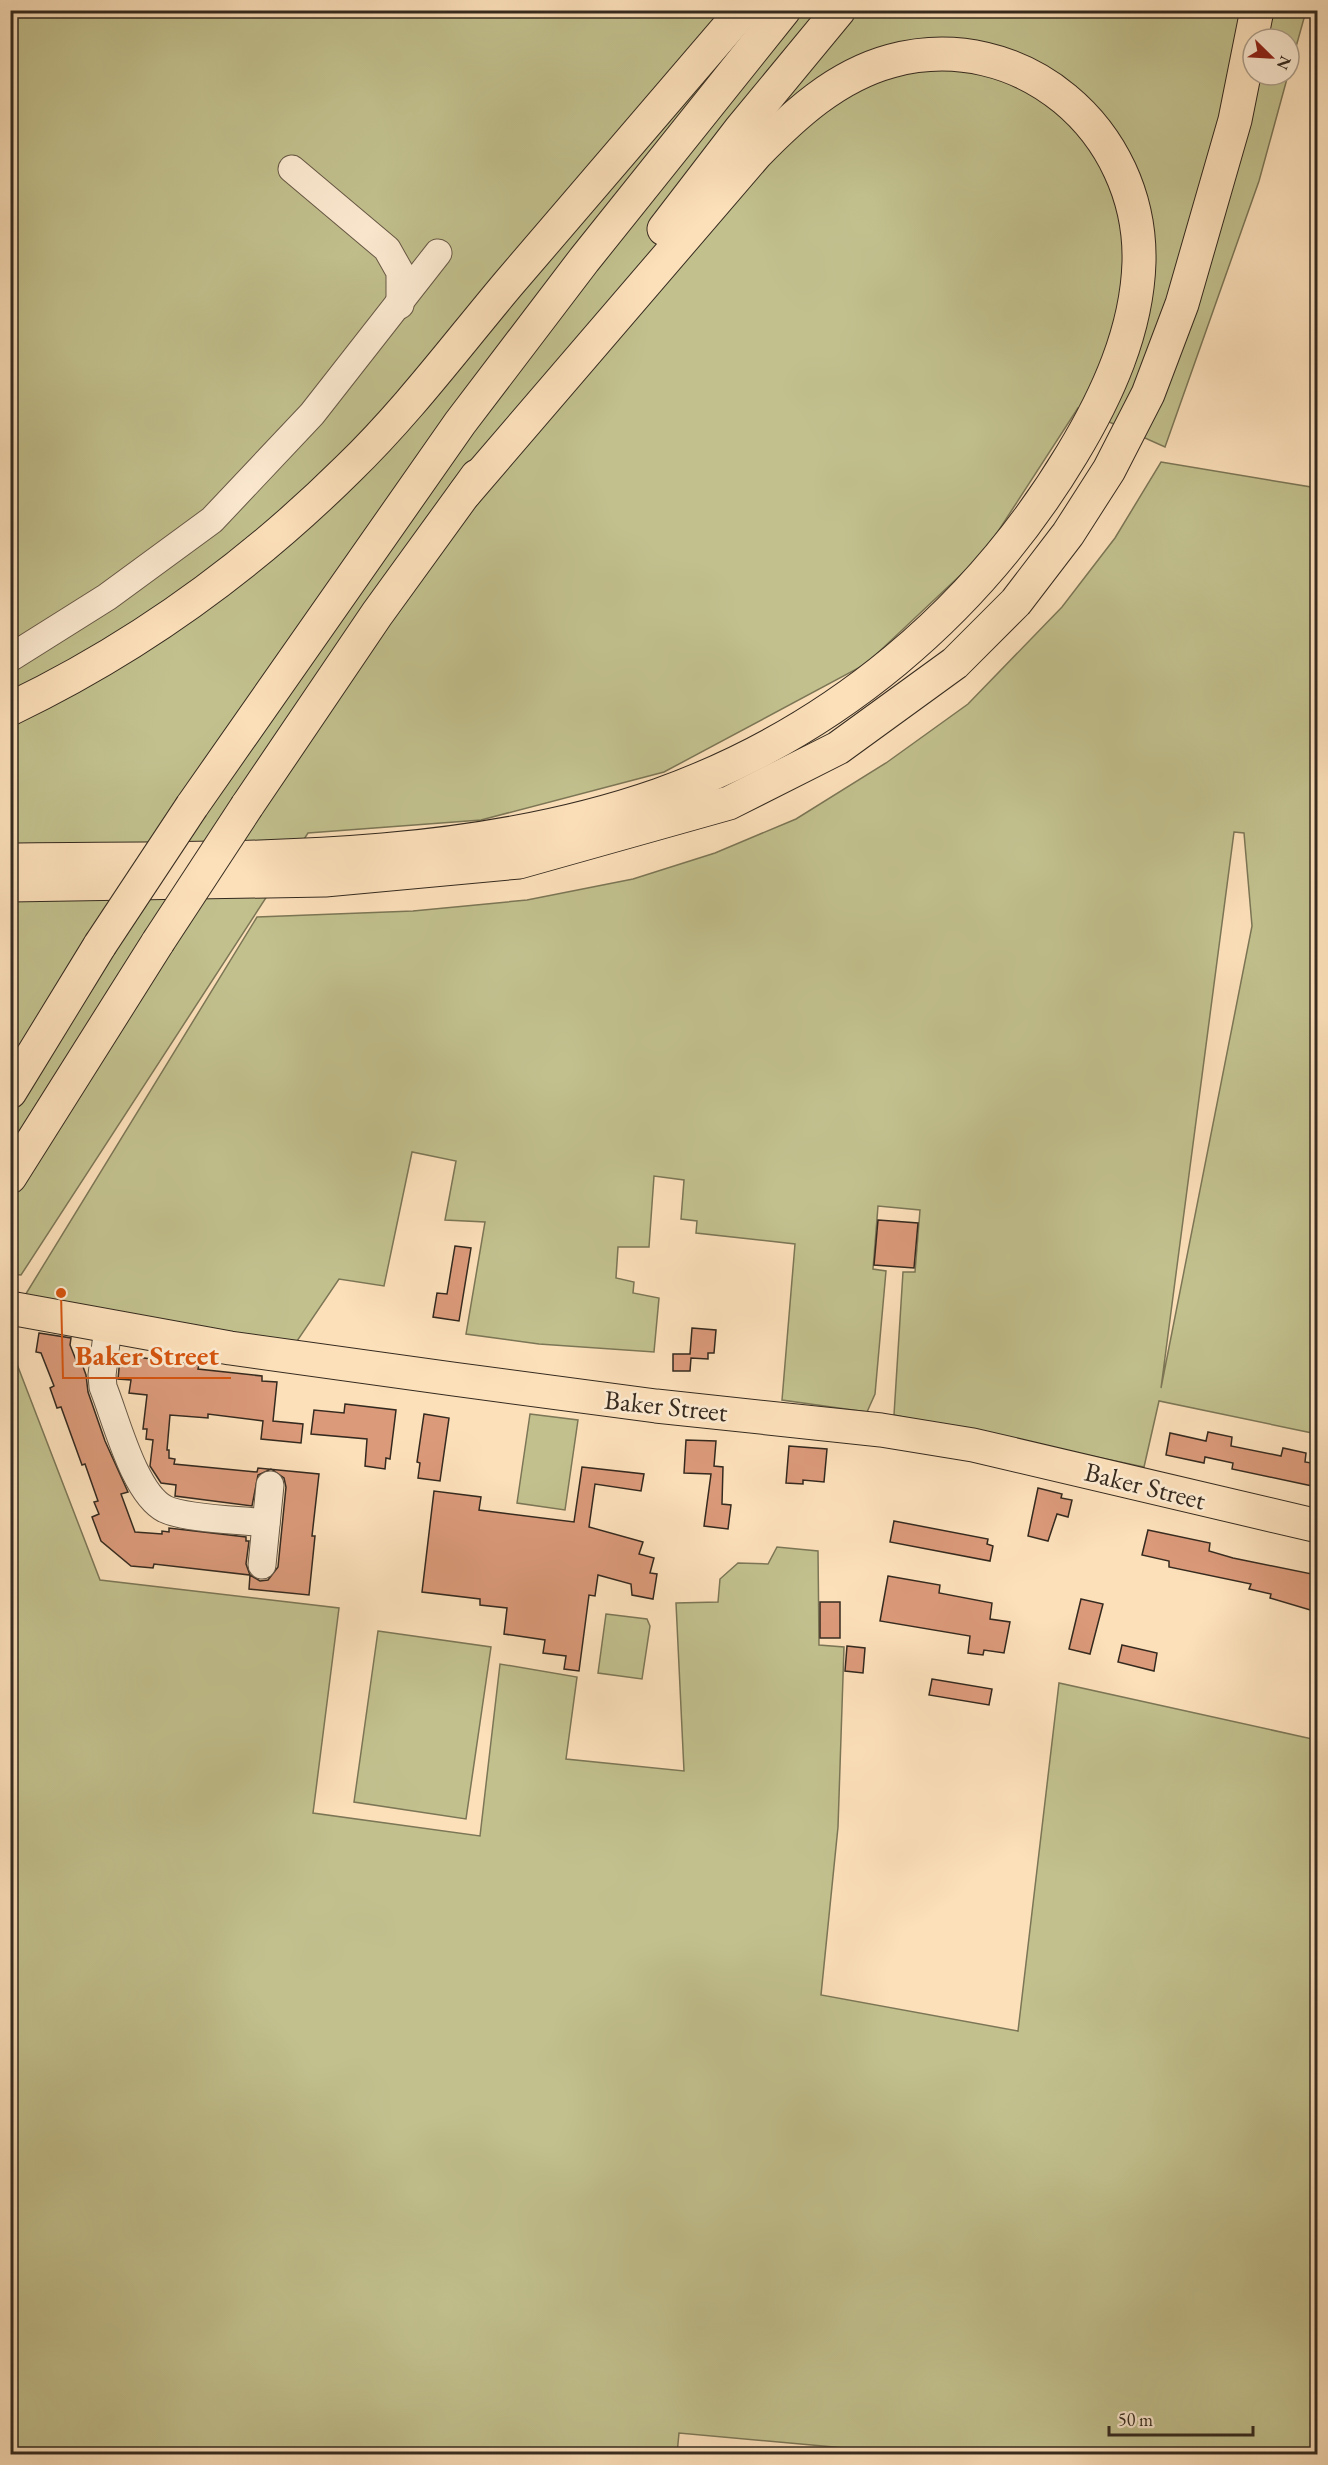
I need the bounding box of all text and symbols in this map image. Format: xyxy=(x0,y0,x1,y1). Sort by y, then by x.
north arrow xyxy=(1241,27,1301,87)
text: N xyxy=(1272,53,1296,73)
callout: Baker Street xyxy=(63,1332,231,1378)
text: Baker Street xyxy=(75,1337,219,1373)
street label: Baker Street xyxy=(603,1382,730,1429)
street label: Baker Street xyxy=(1081,1454,1210,1518)
scale bar xyxy=(1109,2399,1253,2437)
text: 50 m xyxy=(1118,2408,1153,2431)

